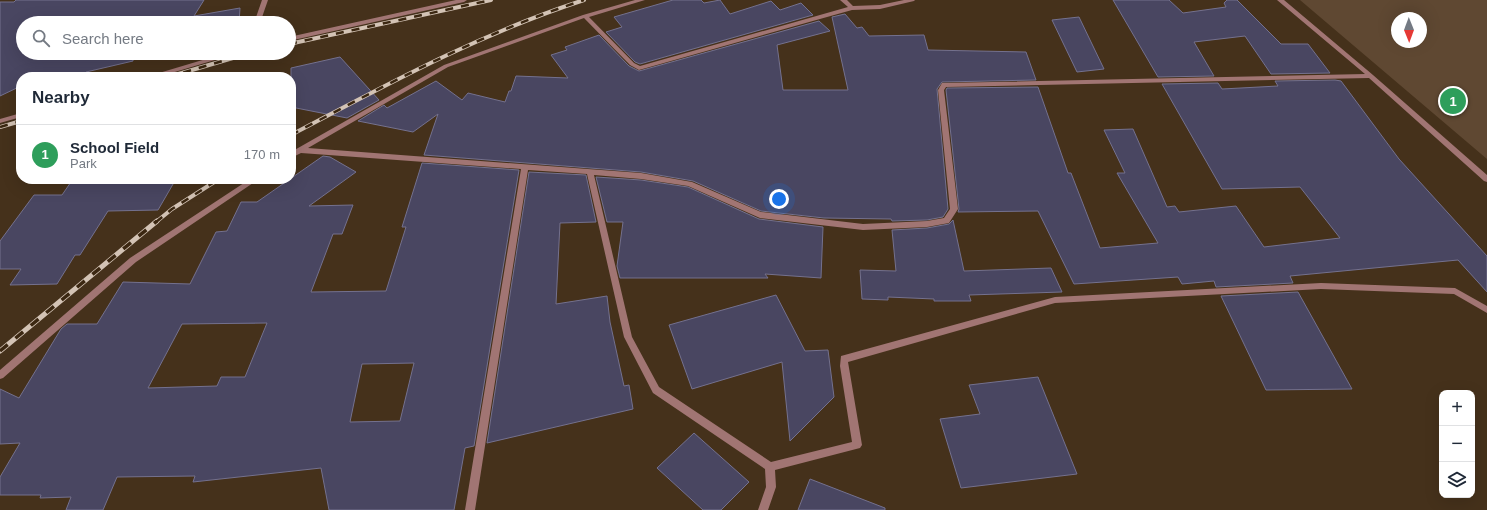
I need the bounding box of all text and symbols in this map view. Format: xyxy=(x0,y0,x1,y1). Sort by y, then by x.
north arrow xyxy=(1391,12,1427,48)
search box xyxy=(16,16,296,60)
icon: search xyxy=(30,27,52,49)
text: Search here xyxy=(62,30,144,47)
pin: 1 xyxy=(1440,86,1466,116)
text: Nearby xyxy=(32,88,90,107)
text: School Field xyxy=(70,139,159,156)
text: 1 xyxy=(41,147,49,162)
text: 170 m xyxy=(244,147,280,162)
text: Park xyxy=(70,156,97,171)
your location xyxy=(769,189,789,209)
map controls xyxy=(1439,390,1475,498)
button: + xyxy=(1439,390,1475,426)
button: − xyxy=(1439,426,1475,462)
button: layers xyxy=(1439,462,1475,498)

